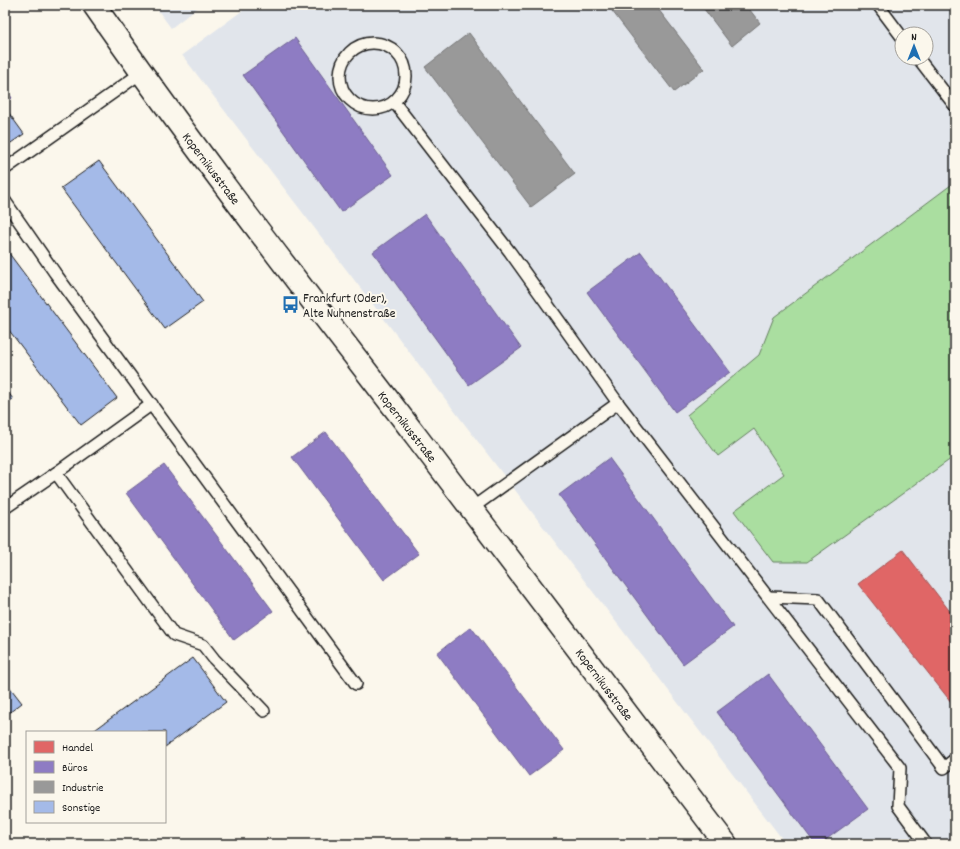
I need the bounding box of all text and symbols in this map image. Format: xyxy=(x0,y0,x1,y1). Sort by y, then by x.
north arrow xyxy=(894,26,934,66)
text: N xyxy=(911,30,917,46)
street label: Kopernikusstraße xyxy=(176,129,244,210)
place label: Frankfurt (Oder), Alte Nuhnenstraße xyxy=(303,290,396,324)
bus stop icon: Frankfurt (Oder), Alte Nuhnenstraße xyxy=(280,294,300,314)
street label: Kopernikusstraße xyxy=(372,388,440,468)
street label: Kopernikusstraße xyxy=(569,645,637,726)
legend xyxy=(26,731,166,823)
text: Handel xyxy=(62,740,93,757)
text: Büros xyxy=(62,760,88,777)
text: Industrie xyxy=(62,780,103,797)
text: Sonstige xyxy=(62,800,100,817)

